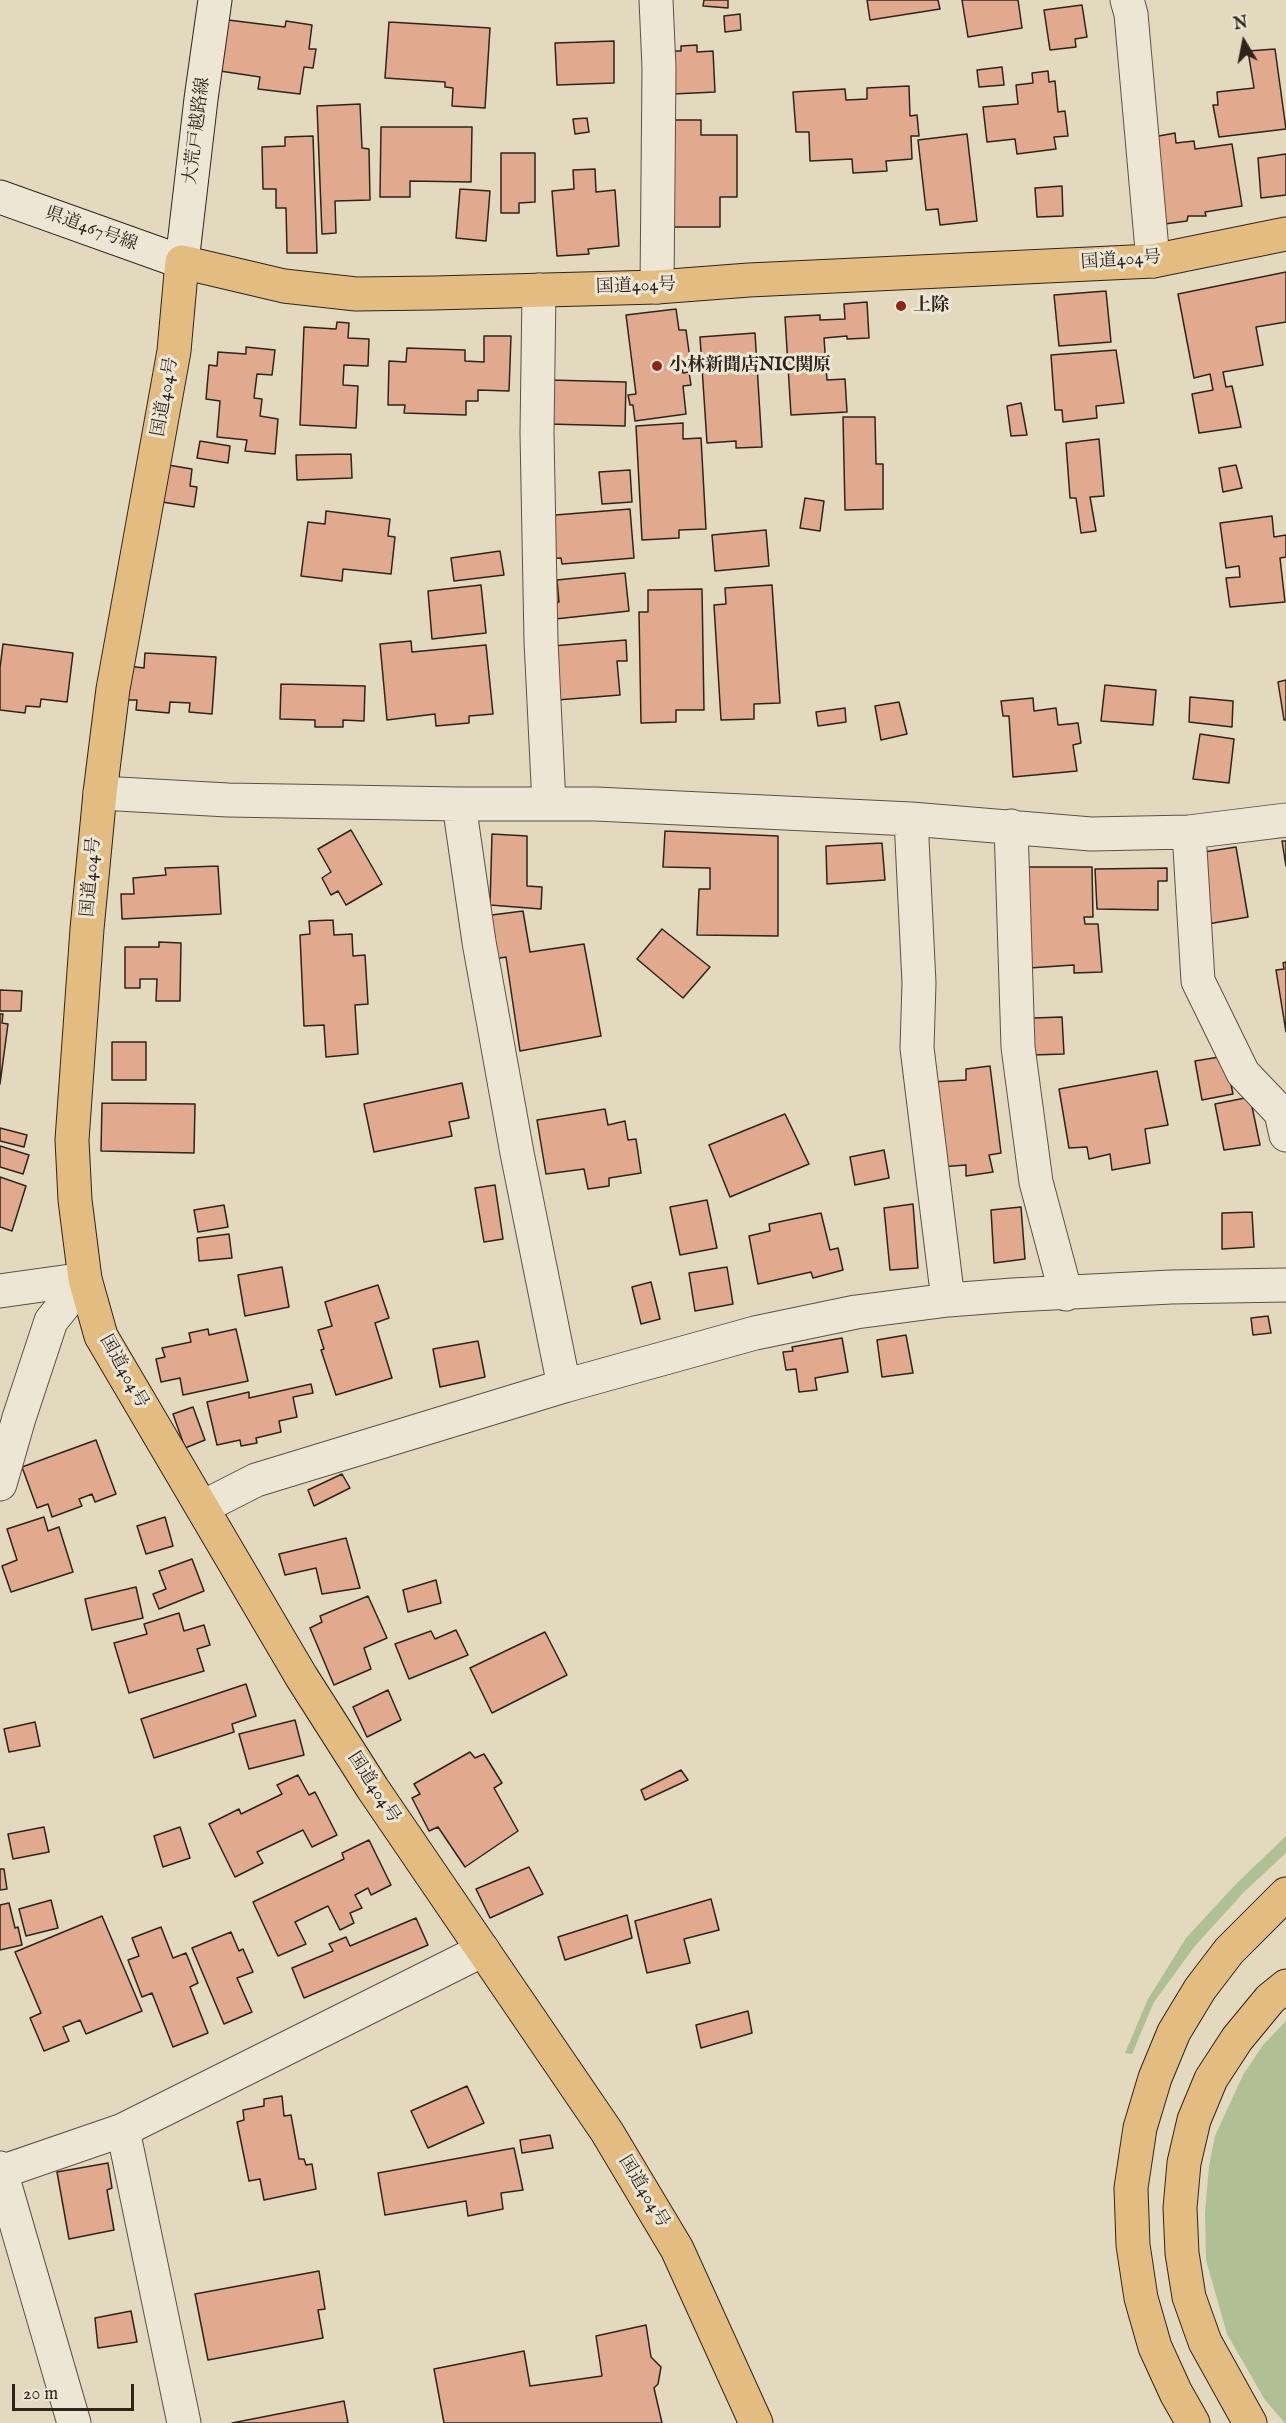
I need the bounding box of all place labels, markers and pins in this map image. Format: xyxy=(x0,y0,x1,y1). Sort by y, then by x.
place label: 上除 xyxy=(913,295,949,317)
marker: 上除 xyxy=(894,299,908,313)
place label: 小林新聞店NIC関原 xyxy=(669,355,831,377)
marker: 小林新聞店NIC関原 xyxy=(650,359,664,373)

